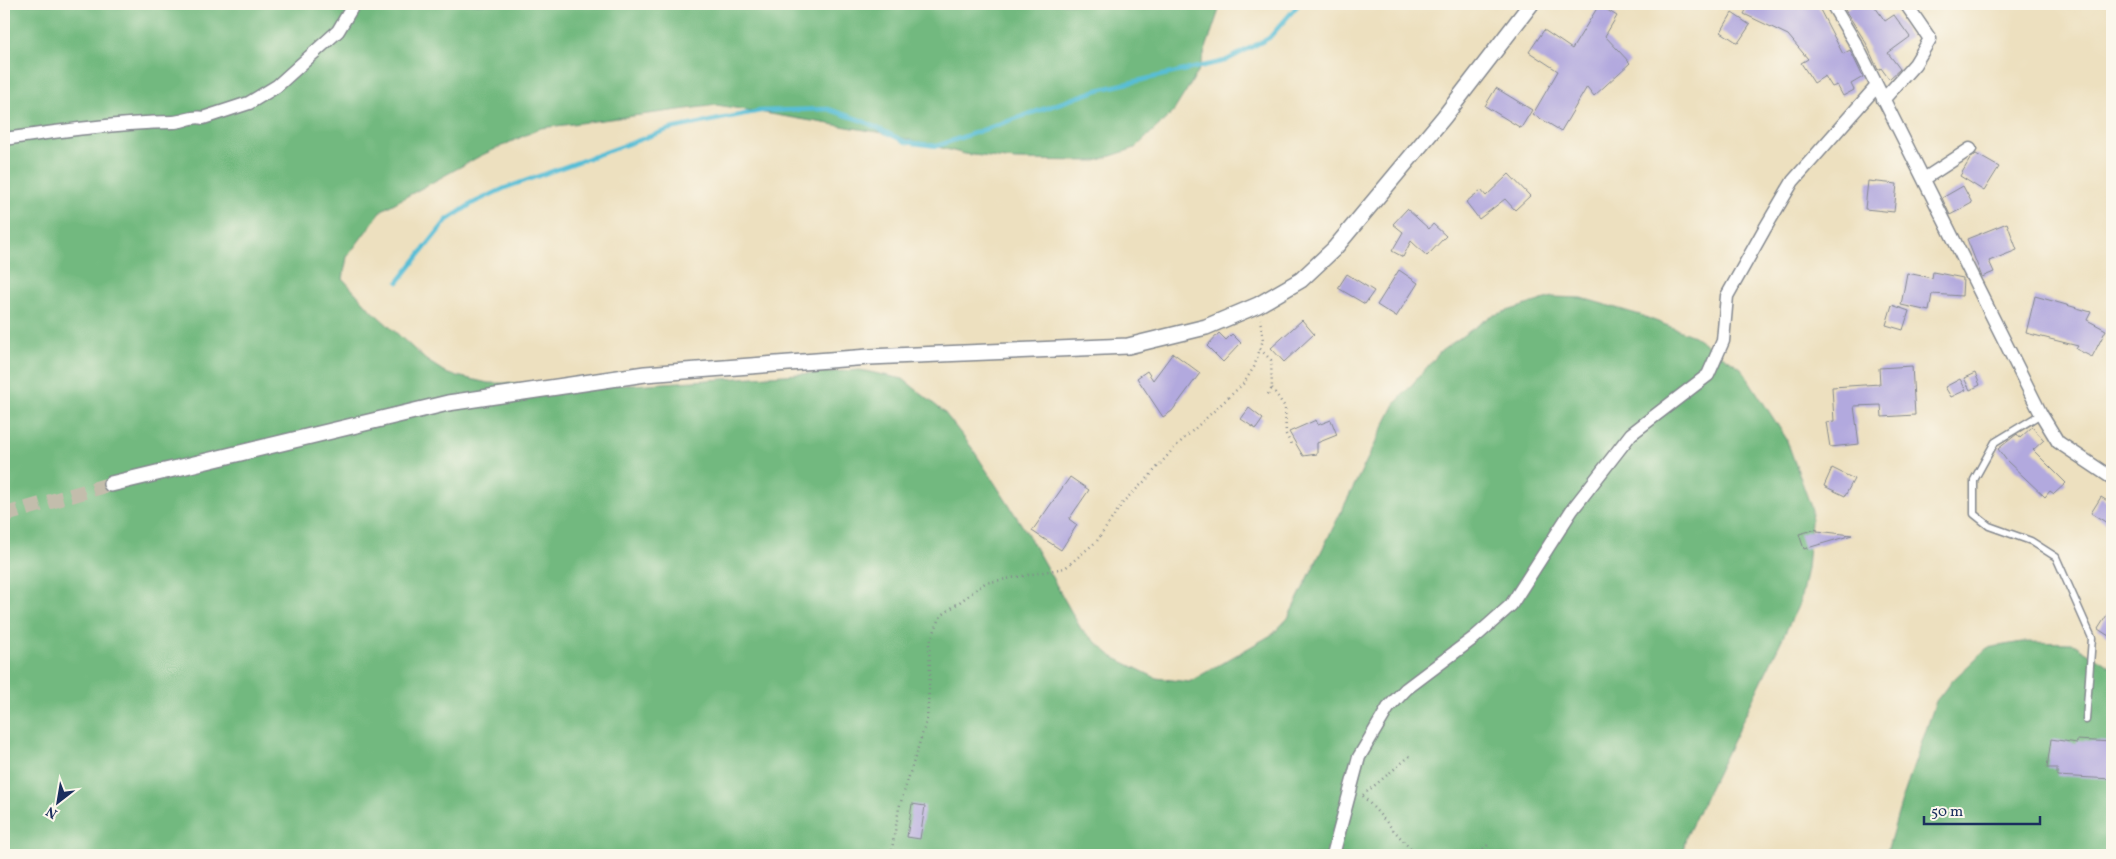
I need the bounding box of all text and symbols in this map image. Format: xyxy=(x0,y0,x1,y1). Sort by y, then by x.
north arrow xyxy=(32,776,82,826)
scale bar xyxy=(1924,794,2040,826)
text: N xyxy=(43,801,61,823)
text: 50 m xyxy=(1931,802,1963,823)

